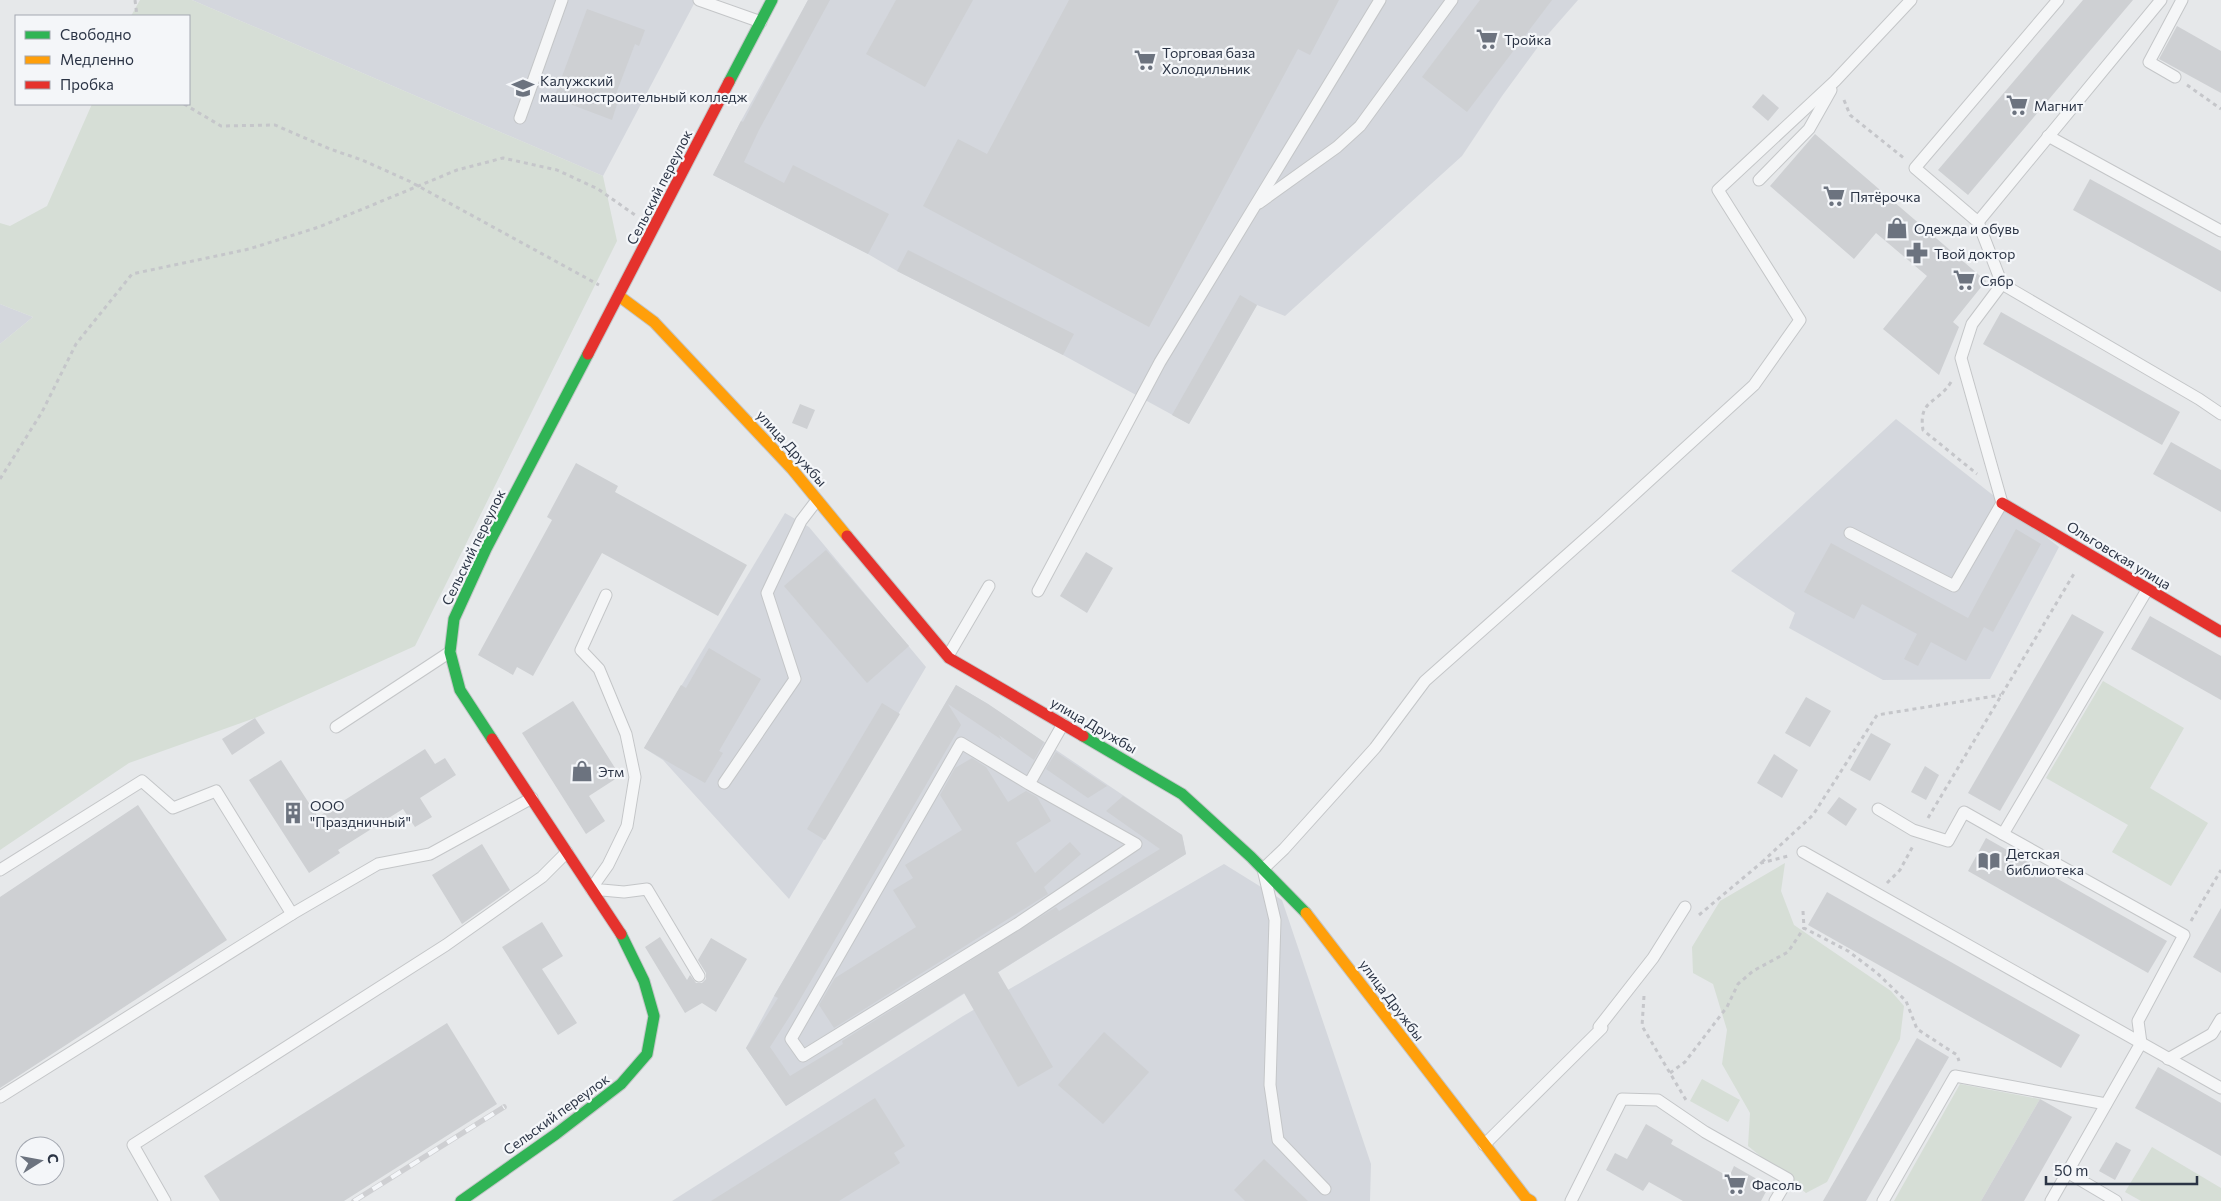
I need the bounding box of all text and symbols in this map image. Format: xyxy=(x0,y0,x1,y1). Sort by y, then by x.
legend xyxy=(15,15,190,105)
text: Свободно xyxy=(60,25,131,43)
supermarket icon: Тройка xyxy=(1474,26,1500,52)
place label: Тройка xyxy=(1504,31,1551,48)
place label: Торговая база Холодильник xyxy=(1162,44,1255,77)
supermarket icon: Торговая база Холодильник xyxy=(1132,47,1158,73)
text: Медленно xyxy=(60,50,134,68)
place label: Калужский машиностроительный колледж xyxy=(540,72,748,105)
text: Пробка xyxy=(60,75,114,93)
school or university icon: Калужский машиностроительный колледж xyxy=(510,75,536,101)
supermarket icon: Магнит xyxy=(2004,92,2030,118)
place label: Магнит xyxy=(2034,97,2084,114)
street label: Сельский переулок xyxy=(623,126,696,247)
supermarket icon: Пятёрочка xyxy=(1821,183,1847,209)
place label: Пятёрочка xyxy=(1850,188,1920,205)
shop icon: Одежда и обувь xyxy=(1884,215,1910,241)
place label: Одежда и обувь xyxy=(1914,220,2019,237)
pharmacy icon: Твой доктор xyxy=(1904,240,1930,266)
place label: Твой доктор xyxy=(1934,245,2015,262)
supermarket icon: Сябр xyxy=(1951,267,1977,293)
place label: Сябр xyxy=(1980,272,2014,289)
street label: улица Дружбы xyxy=(753,406,831,490)
street label: Сельский переулок xyxy=(438,486,509,608)
street label: Ольговская улица xyxy=(2064,517,2174,593)
street label: улица Дружбы xyxy=(1048,693,1140,757)
shop icon: Этм xyxy=(569,758,595,784)
place label: Этм xyxy=(598,763,624,780)
place label: ООО "Праздничный" xyxy=(310,797,411,830)
building icon: ООО "Праздничный" xyxy=(280,800,306,826)
place label: Детская библиотека xyxy=(2006,845,2084,878)
library icon: Детская библиотека xyxy=(1976,848,2002,874)
street label: улица Дружбы xyxy=(1356,956,1428,1044)
street label: Сельский переулок xyxy=(500,1070,613,1158)
north arrow xyxy=(15,1136,65,1186)
text: С xyxy=(44,1152,63,1165)
scale bar xyxy=(2046,1154,2197,1186)
text: 50 m xyxy=(2054,1161,2088,1179)
supermarket icon: Фасоль xyxy=(1722,1171,1748,1197)
place label: Фасоль xyxy=(1752,1176,1802,1193)

